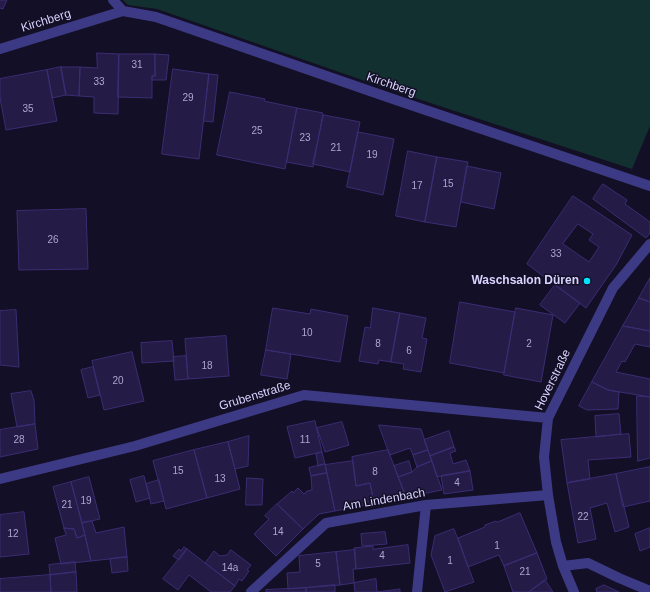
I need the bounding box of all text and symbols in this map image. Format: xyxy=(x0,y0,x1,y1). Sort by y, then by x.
street label: Kirchberg xyxy=(19,7,73,35)
house number: 31 xyxy=(131,59,143,71)
street label: Kirchberg xyxy=(364,70,418,100)
house number: 33 xyxy=(93,76,105,88)
house number: 29 xyxy=(182,92,194,104)
house number: 35 xyxy=(22,103,34,115)
house number: 25 xyxy=(251,125,263,137)
house number: 23 xyxy=(299,132,311,144)
house number: 21 xyxy=(330,142,342,154)
house number: 19 xyxy=(366,149,378,161)
house number: 15 xyxy=(442,178,454,190)
house number: 17 xyxy=(411,180,423,192)
house number: 26 xyxy=(47,234,59,246)
house number: 33 xyxy=(550,248,562,260)
place label: Waschsalon Düren xyxy=(471,274,579,288)
marker: Waschsalon Düren xyxy=(582,276,592,286)
house number: 10 xyxy=(301,327,313,339)
house number: 8 xyxy=(375,338,381,350)
house number: 2 xyxy=(526,338,532,350)
house number: 6 xyxy=(406,345,412,357)
street label: Hoverstraße xyxy=(532,347,574,413)
house number: 18 xyxy=(201,360,213,372)
house number: 20 xyxy=(112,375,124,387)
street label: Grubenstraße xyxy=(217,378,293,414)
house number: 28 xyxy=(13,434,25,446)
house number: 11 xyxy=(300,434,310,446)
house number: 15 xyxy=(172,465,184,477)
house number: 8 xyxy=(372,466,378,478)
house number: 13 xyxy=(214,473,226,485)
house number: 4 xyxy=(454,477,460,489)
street label: Am Lindenbach xyxy=(342,486,426,514)
house number: 19 xyxy=(80,495,92,507)
house number: 21 xyxy=(61,499,73,511)
house number: 22 xyxy=(577,511,589,523)
house number: 14 xyxy=(272,526,284,538)
house number: 12 xyxy=(7,528,19,540)
house number: 1 xyxy=(494,540,500,552)
house number: 4 xyxy=(379,550,385,562)
house number: 1 xyxy=(447,555,453,567)
house number: 5 xyxy=(315,558,321,570)
house number: 14a xyxy=(222,562,238,574)
house number: 21 xyxy=(519,566,531,578)

